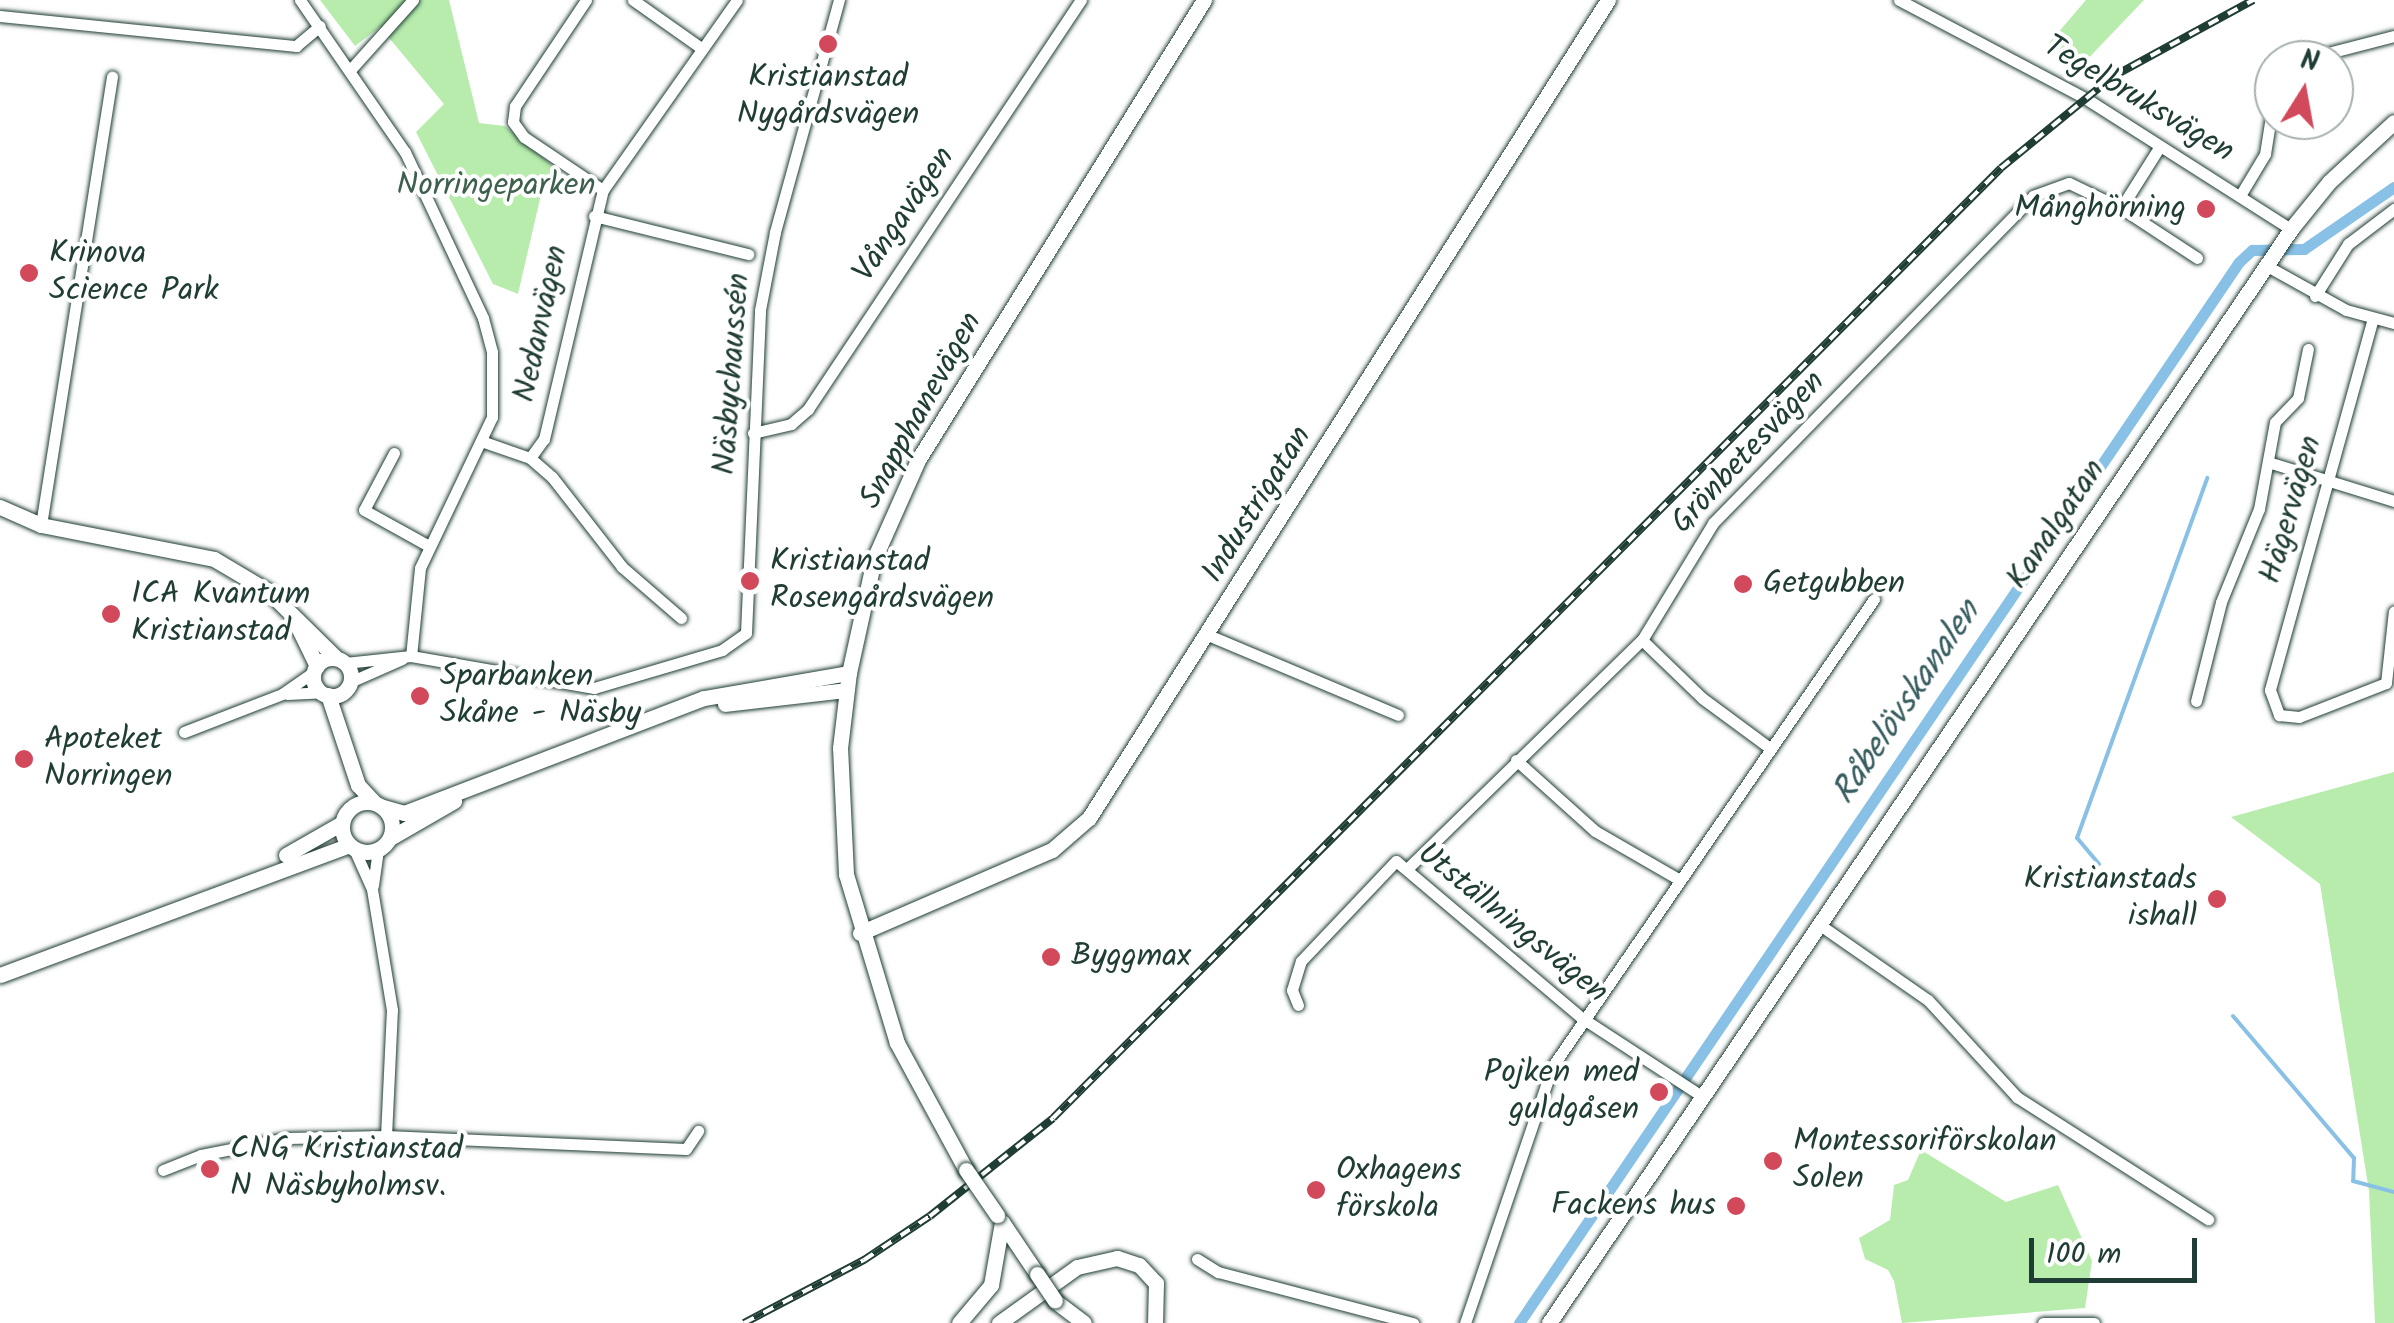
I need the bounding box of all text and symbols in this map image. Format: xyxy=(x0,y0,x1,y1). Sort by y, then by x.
street label: Tegelbruksvägen xyxy=(2036,28,2240,172)
marker: Kristianstad Nygårdsvägen xyxy=(817,33,839,55)
text: N xyxy=(2296,38,2322,86)
north arrow xyxy=(2254,40,2354,140)
place label: Kristianstad Nygårdsvägen xyxy=(737,60,919,135)
street label: Vångavägen xyxy=(846,140,964,290)
park label: Norringeparken xyxy=(397,167,595,205)
place label: Månghörning xyxy=(2014,190,2186,228)
marker: Månghörning xyxy=(2195,198,2217,220)
place label: Krinova Science Park xyxy=(49,236,219,311)
street label: Nedanvägen xyxy=(507,242,577,406)
marker: Krinova Science Park xyxy=(18,262,40,284)
street label: Näsbychaussén xyxy=(707,272,759,476)
street label: Snapphanevägen xyxy=(852,306,992,516)
street label: Grönbetesvägen xyxy=(1664,364,1834,542)
street label: Industrigatan xyxy=(1195,420,1321,590)
street label: Hägervägen xyxy=(2253,432,2331,588)
street label: Kanalgatan xyxy=(2000,453,2114,597)
place label: Kristianstad Rosengårdsvägen xyxy=(770,544,994,619)
place label: Getgubben xyxy=(1763,565,1905,603)
marker: Kristianstad Rosengårdsvägen xyxy=(739,570,761,592)
marker: Getgubben xyxy=(1732,573,1754,595)
place label: ICA Kvantum Kristianstad xyxy=(131,577,310,652)
water label: Råbelövskanalen xyxy=(1824,593,1990,813)
marker: ICA Kvantum Kristianstad xyxy=(100,603,122,625)
place label: Sparbanken Skåne - Näsby xyxy=(440,659,641,734)
marker: Sparbanken Skåne - Näsby xyxy=(409,685,431,707)
place label: Apoteket Norringen xyxy=(44,722,173,797)
marker: Apoteket Norringen xyxy=(13,748,35,770)
street label: Utställningsvägen xyxy=(1409,835,1615,1013)
place label: Kristianstads ishall xyxy=(2024,862,2197,937)
marker: Kristianstads ishall xyxy=(2206,888,2228,910)
place label: Byggmax xyxy=(1071,938,1191,976)
marker: Byggmax xyxy=(1040,946,1062,968)
place label: Pojken med guldgåsen xyxy=(1484,1055,1639,1130)
marker: Pojken med guldgåsen xyxy=(1648,1081,1670,1103)
place label: Montessoriförskolan Solen xyxy=(1793,1124,2057,1199)
place label: CNG Kristianstad N Näsbyholmsv. xyxy=(230,1132,463,1207)
marker: Montessoriförskolan Solen xyxy=(1762,1150,1784,1172)
place label: Oxhagens förskola xyxy=(1336,1153,1462,1228)
marker: CNG Kristianstad N Näsbyholmsv. xyxy=(199,1158,221,1180)
marker: Oxhagens förskola xyxy=(1305,1179,1327,1201)
place label: Fackens hus xyxy=(1551,1187,1716,1225)
marker: Fackens hus xyxy=(1725,1195,1747,1217)
scale bar xyxy=(2034,1218,2202,1280)
text: 100 m xyxy=(2046,1231,2121,1279)

